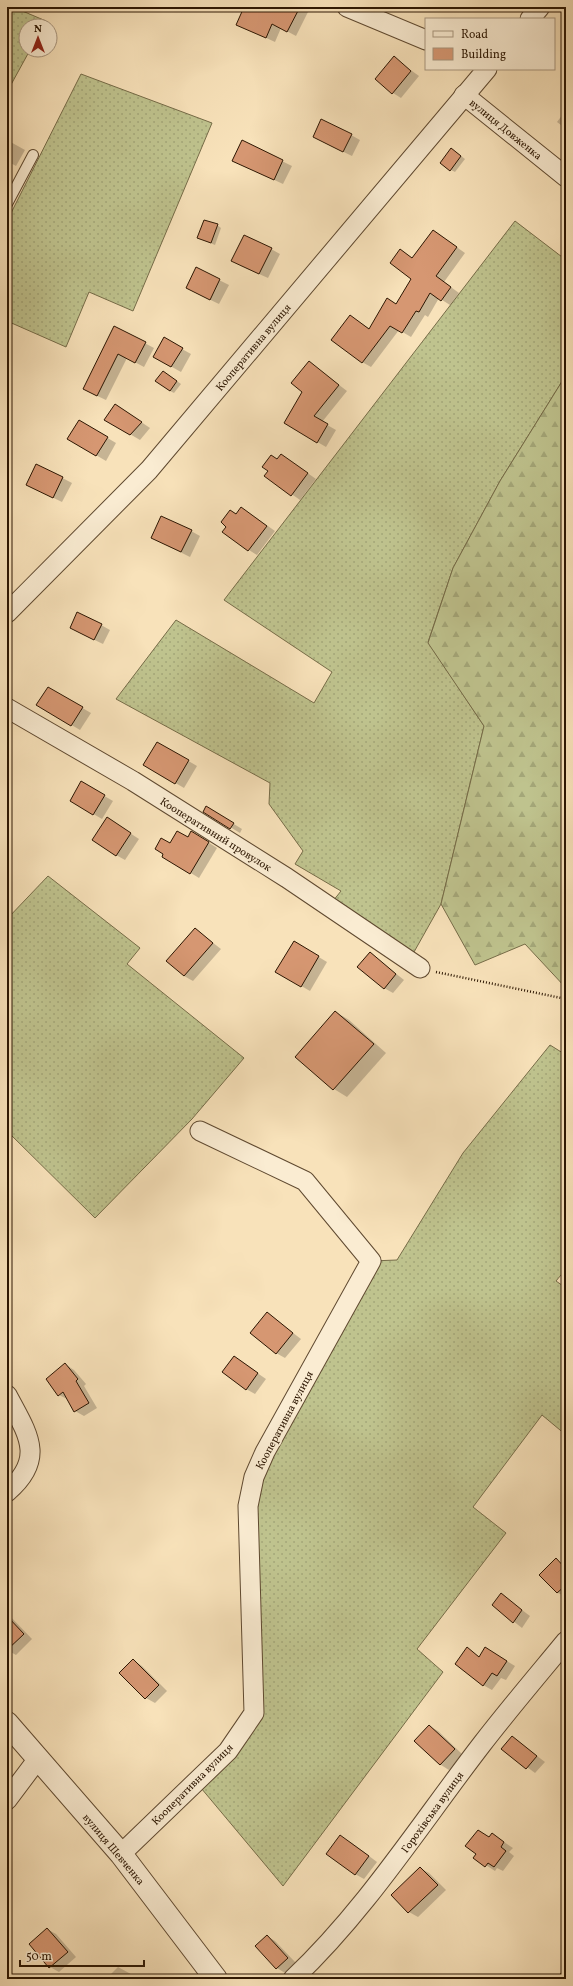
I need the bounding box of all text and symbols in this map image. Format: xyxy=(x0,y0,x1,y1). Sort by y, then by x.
north arrow xyxy=(18,18,58,58)
legend xyxy=(425,18,555,70)
text: N xyxy=(34,22,42,37)
text: Road xyxy=(461,27,488,43)
text: Building xyxy=(461,47,506,63)
street label: вулиця Довженка xyxy=(466,96,545,164)
street label: Кооперативна вулиця xyxy=(213,301,295,395)
street label: Кооперативний провулок xyxy=(157,795,274,876)
street label: Кооперативна вулиця xyxy=(253,1368,318,1473)
street label: Кооперативна вулиця xyxy=(149,1741,237,1829)
street label: Горохівська вулиця xyxy=(398,1769,468,1857)
street label: вулиця Шевченка xyxy=(79,1811,148,1889)
scale bar xyxy=(20,1942,144,1968)
text: 50 m xyxy=(26,1949,52,1965)

